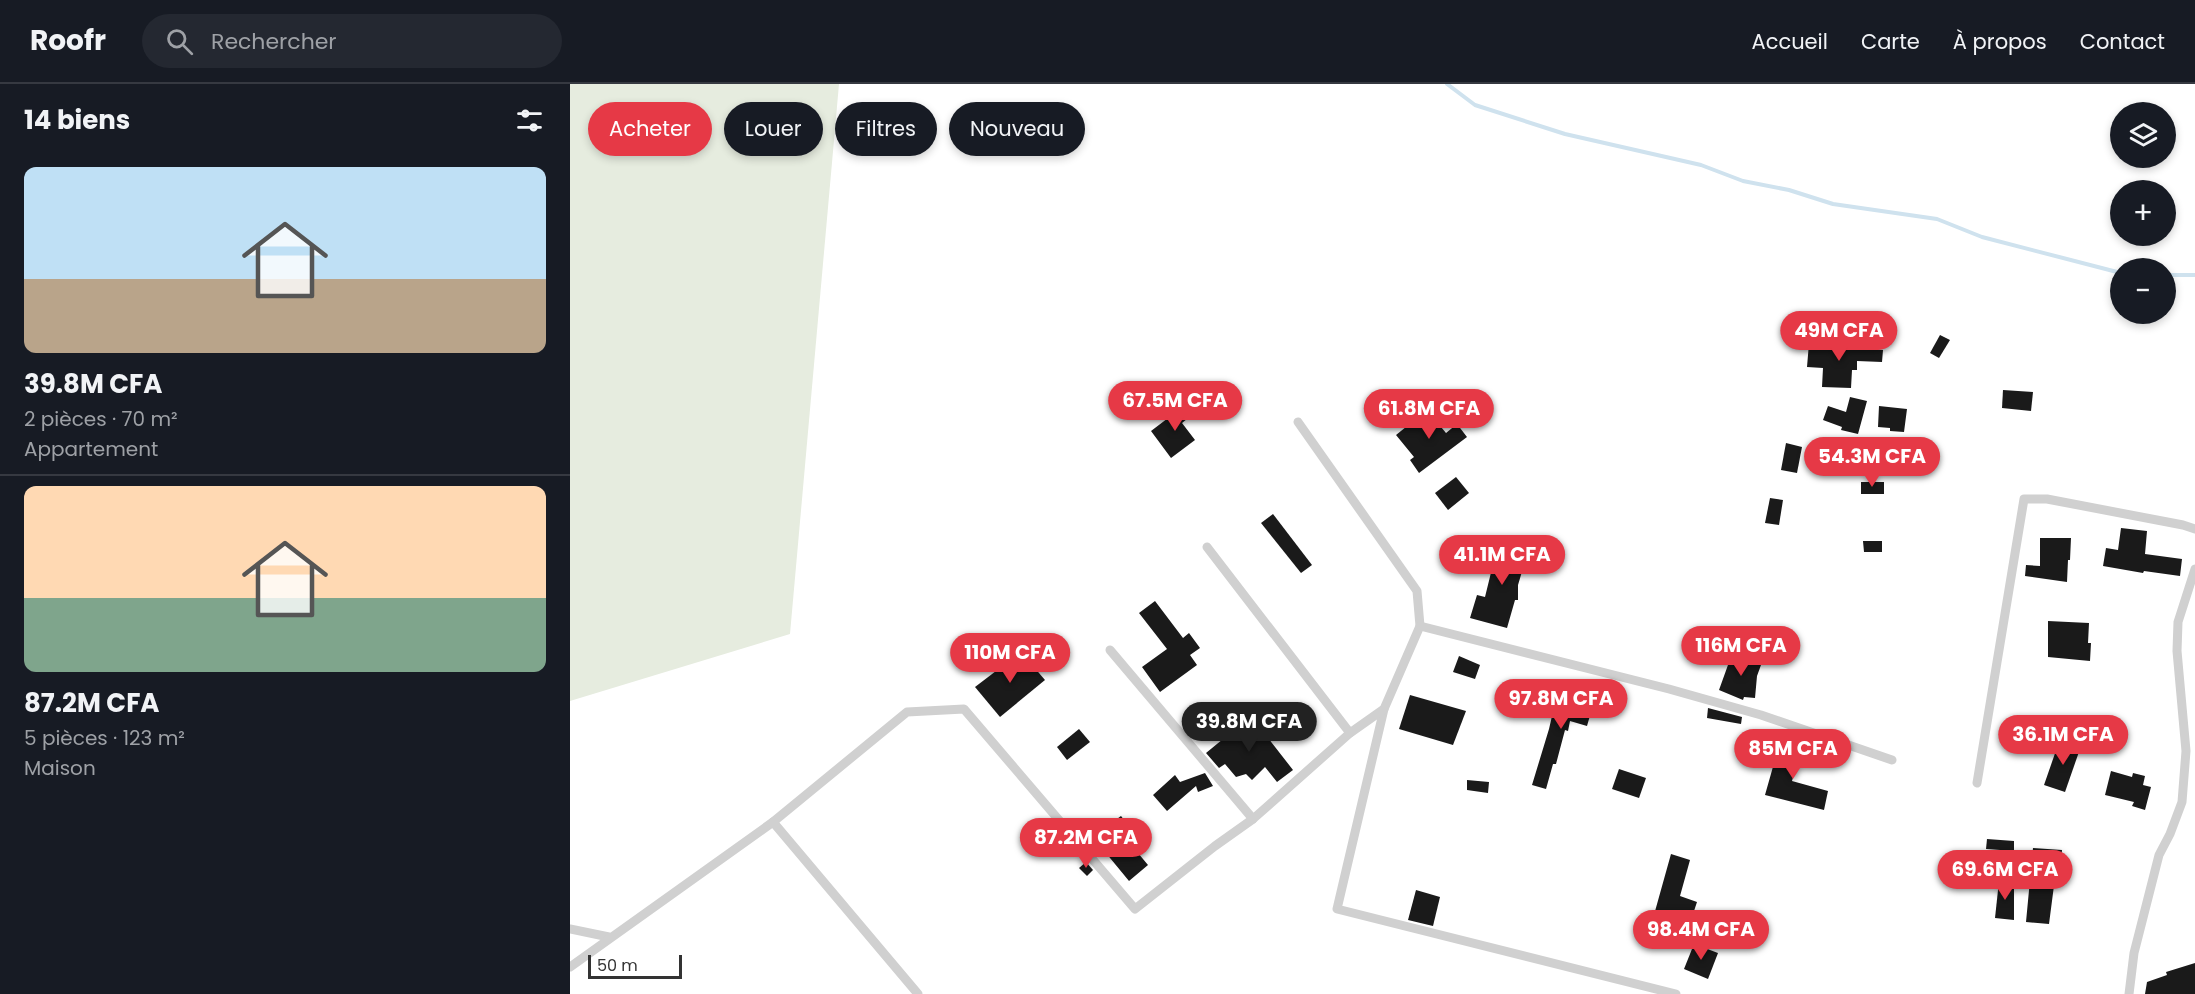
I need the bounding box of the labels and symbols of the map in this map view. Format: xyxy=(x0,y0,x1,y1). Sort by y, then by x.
pin: 49M CFA xyxy=(1784,311,1894,362)
pin: 67.5M CFA xyxy=(1106,381,1244,432)
pin: 61.8M CFA xyxy=(1360,389,1498,440)
pin: 54.3M CFA xyxy=(1803,437,1941,488)
pin: 41.1M CFA xyxy=(1433,535,1571,586)
pin: 116M CFA xyxy=(1679,626,1803,677)
pin: 110M CFA xyxy=(948,633,1072,684)
pin: 97.8M CFA xyxy=(1492,679,1630,730)
pin: 39.8M CFA xyxy=(1180,702,1318,753)
pin: 36.1M CFA xyxy=(1994,715,2132,766)
pin: 85M CFA xyxy=(1738,729,1848,780)
pin: 87.2M CFA xyxy=(1017,818,1155,869)
pin: 69.6M CFA xyxy=(1936,850,2074,901)
pin: 98.4M CFA xyxy=(1632,910,1770,961)
scale bar xyxy=(588,952,682,980)

